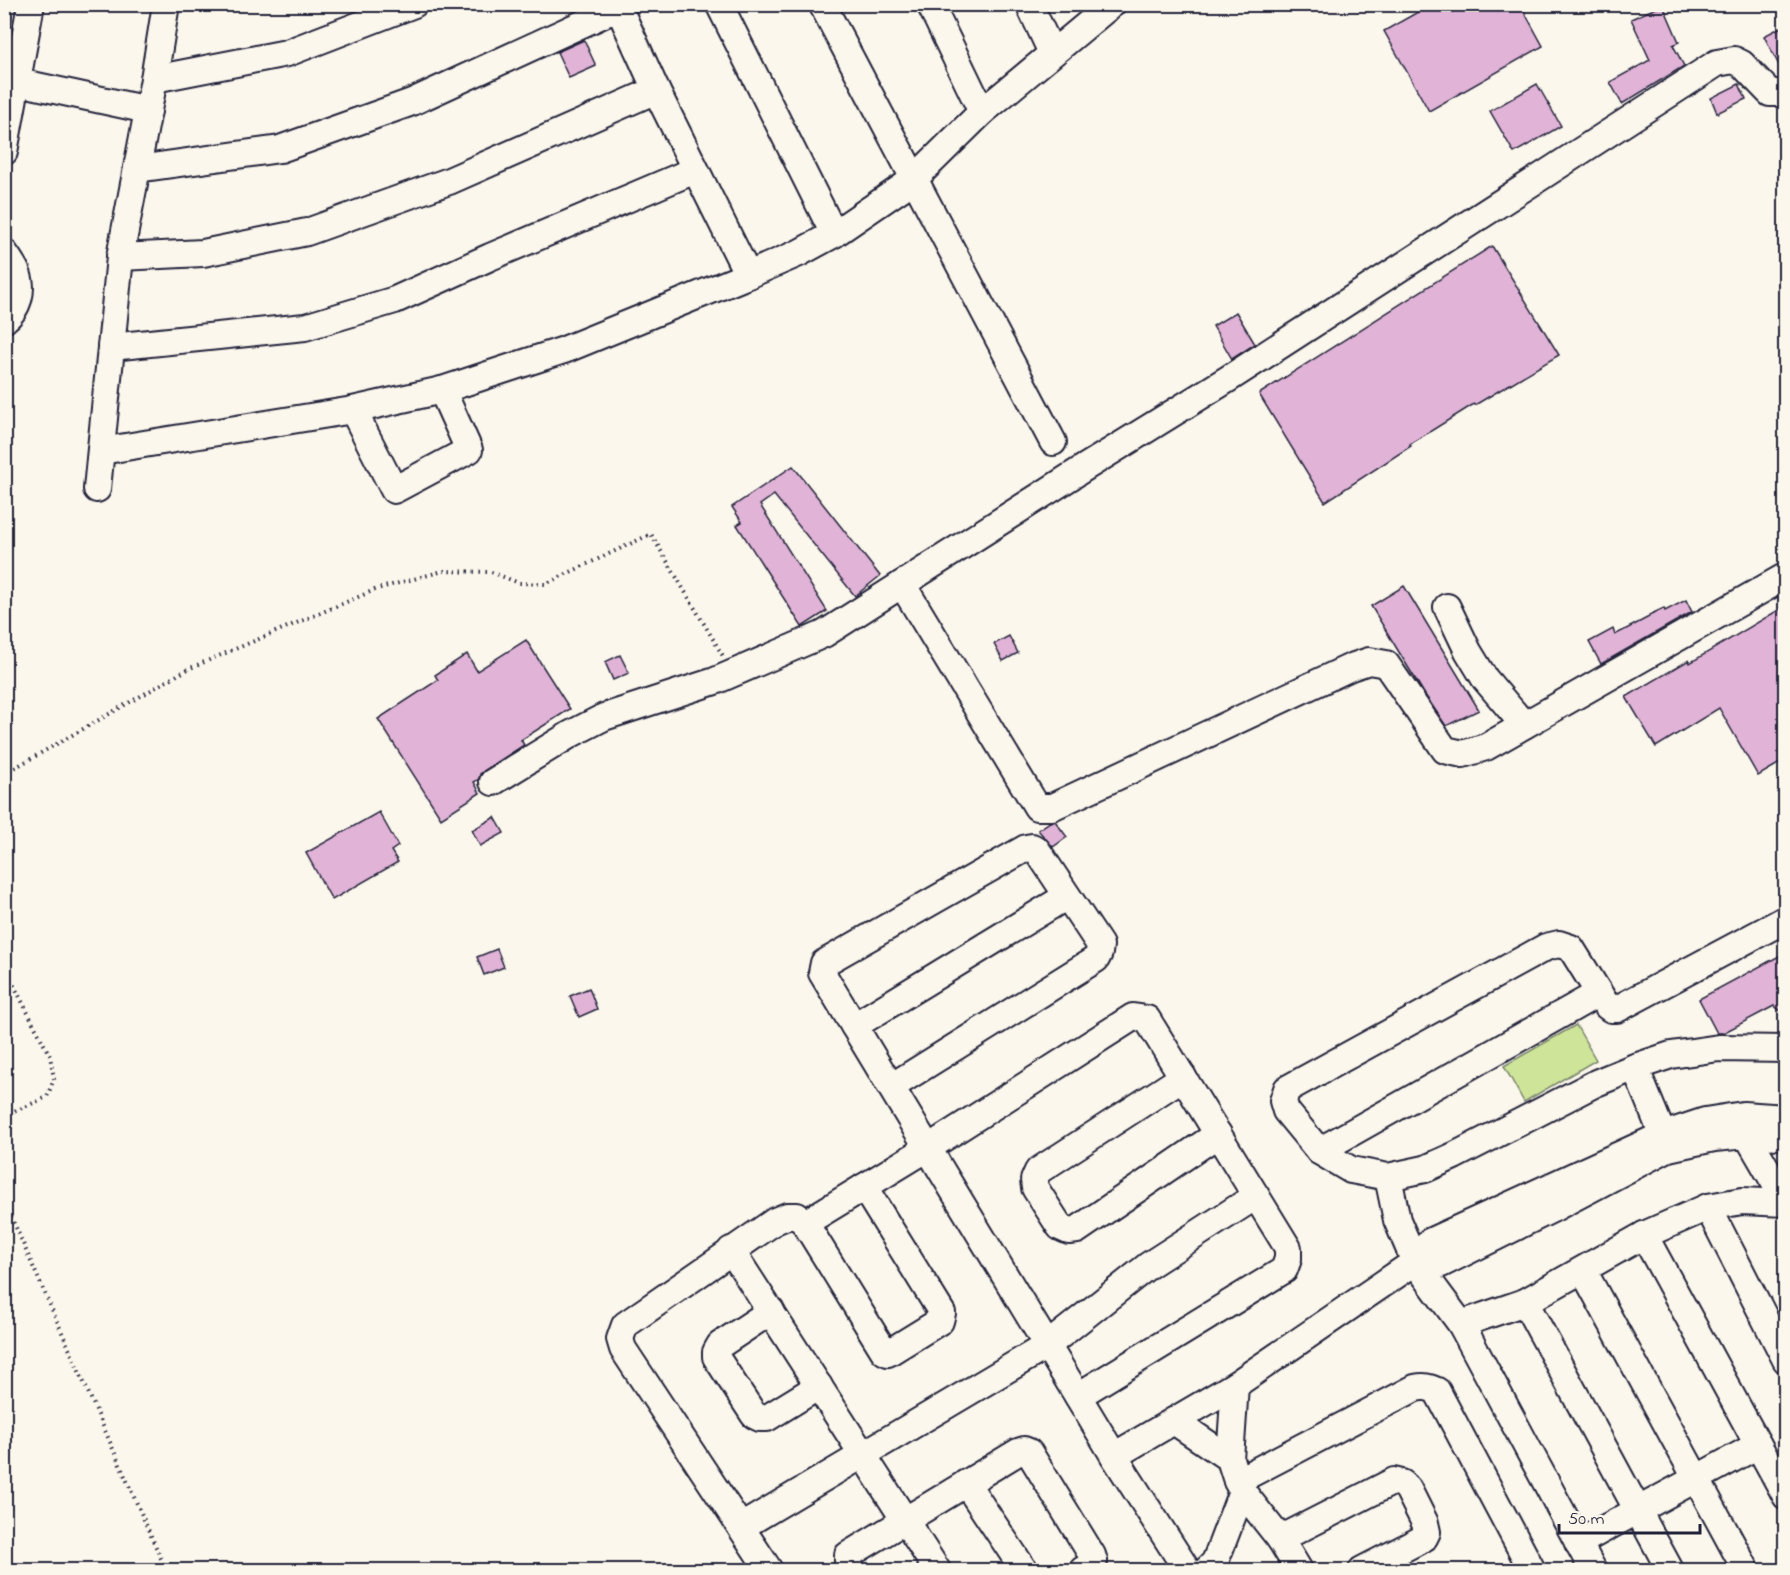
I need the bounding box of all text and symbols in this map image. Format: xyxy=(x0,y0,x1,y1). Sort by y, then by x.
scale bar xyxy=(1559,1497,1700,1535)
text: 50 m xyxy=(1568,1507,1605,1533)

